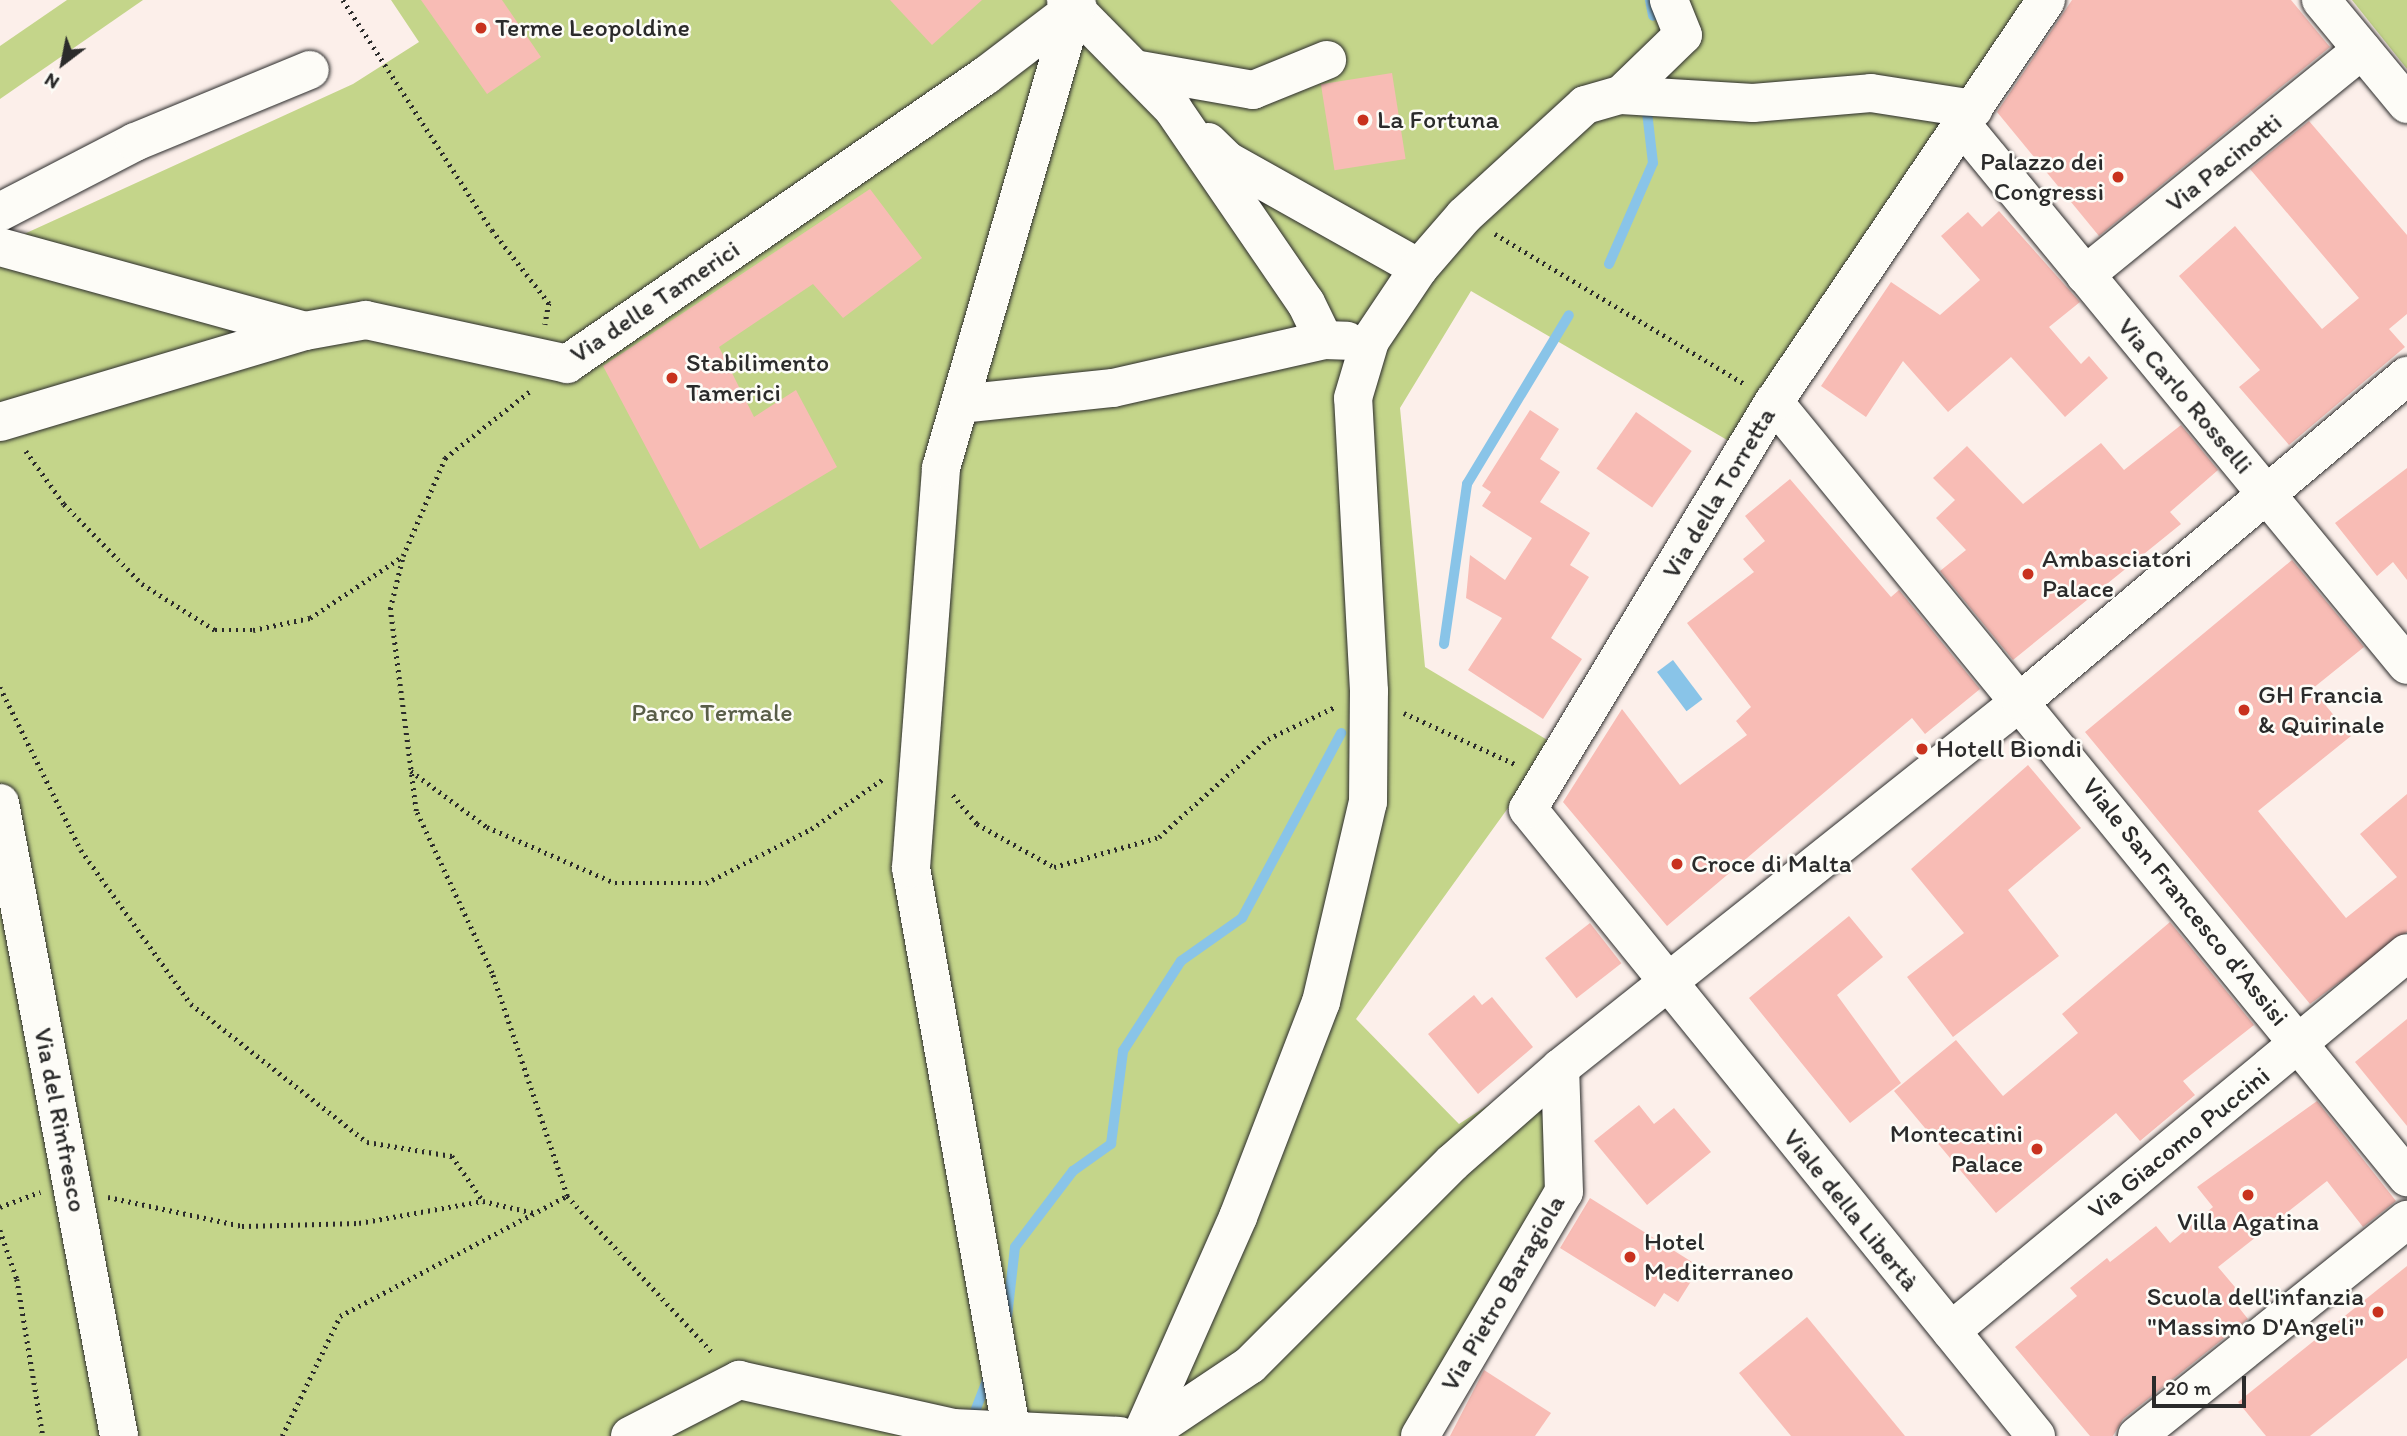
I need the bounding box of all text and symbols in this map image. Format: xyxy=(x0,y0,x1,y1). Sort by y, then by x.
place label: Terme Leopoldine xyxy=(495,12,690,44)
marker: Terme Leopoldine xyxy=(473,20,489,36)
north arrow xyxy=(28,28,98,98)
text: N xyxy=(40,68,63,94)
place label: La Fortuna xyxy=(1377,104,1498,136)
street label: Via Pacinotti xyxy=(2160,107,2288,219)
marker: La Fortuna xyxy=(1355,112,1371,128)
place label: Palazzo dei Congressi xyxy=(1980,146,2104,208)
marker: Palazzo dei Congressi xyxy=(2110,169,2126,185)
street label: Via delle Tamerici xyxy=(565,234,745,370)
street label: Via Carlo Rosselli xyxy=(2111,312,2259,480)
place label: Stabilimento Tamerici xyxy=(686,347,829,408)
marker: Stabilimento Tamerici xyxy=(664,370,680,386)
street label: Via della Torretta xyxy=(1657,403,1781,583)
place label: Ambasciatori Palace xyxy=(2042,543,2192,604)
marker: Ambasciatori Palace xyxy=(2020,566,2036,582)
place label: GH Francia & Quirinale xyxy=(2258,679,2385,740)
park label: Parco Termale xyxy=(633,697,791,729)
marker: GH Francia & Quirinale xyxy=(2236,702,2252,718)
place label: Hotell Biondi xyxy=(1936,733,2082,765)
marker: Hotell Biondi xyxy=(1914,741,1930,757)
street label: Viale San Francesco d'Assisi xyxy=(2075,771,2295,1033)
place label: Croce di Malta xyxy=(1691,848,1852,880)
marker: Croce di Malta xyxy=(1669,856,1685,872)
street label: Via del Rinfresco xyxy=(27,1025,93,1215)
street label: Via Giacomo Puccini xyxy=(2082,1060,2276,1226)
place label: Montecatini Palace xyxy=(1890,1118,2023,1180)
street label: Viale della Libertà xyxy=(1776,1123,1926,1297)
marker: Montecatini Palace xyxy=(2029,1141,2045,1157)
marker: Villa Agatina xyxy=(2240,1187,2256,1203)
street label: Via Pietro Baragiola xyxy=(1435,1190,1571,1396)
place label: Villa Agatina xyxy=(2176,1206,2320,1238)
place label: Hotel Mediterraneo xyxy=(1644,1226,1794,1288)
marker: Hotel Mediterraneo xyxy=(1622,1249,1638,1265)
place label: Scuola dell'infanzia "Massimo D'Angeli" xyxy=(2146,1281,2364,1342)
marker: Scuola dell'infanzia "Massimo D'Angeli" xyxy=(2370,1304,2386,1320)
scale bar xyxy=(2155,1362,2250,1406)
text: 20 m xyxy=(2165,1375,2211,1400)

